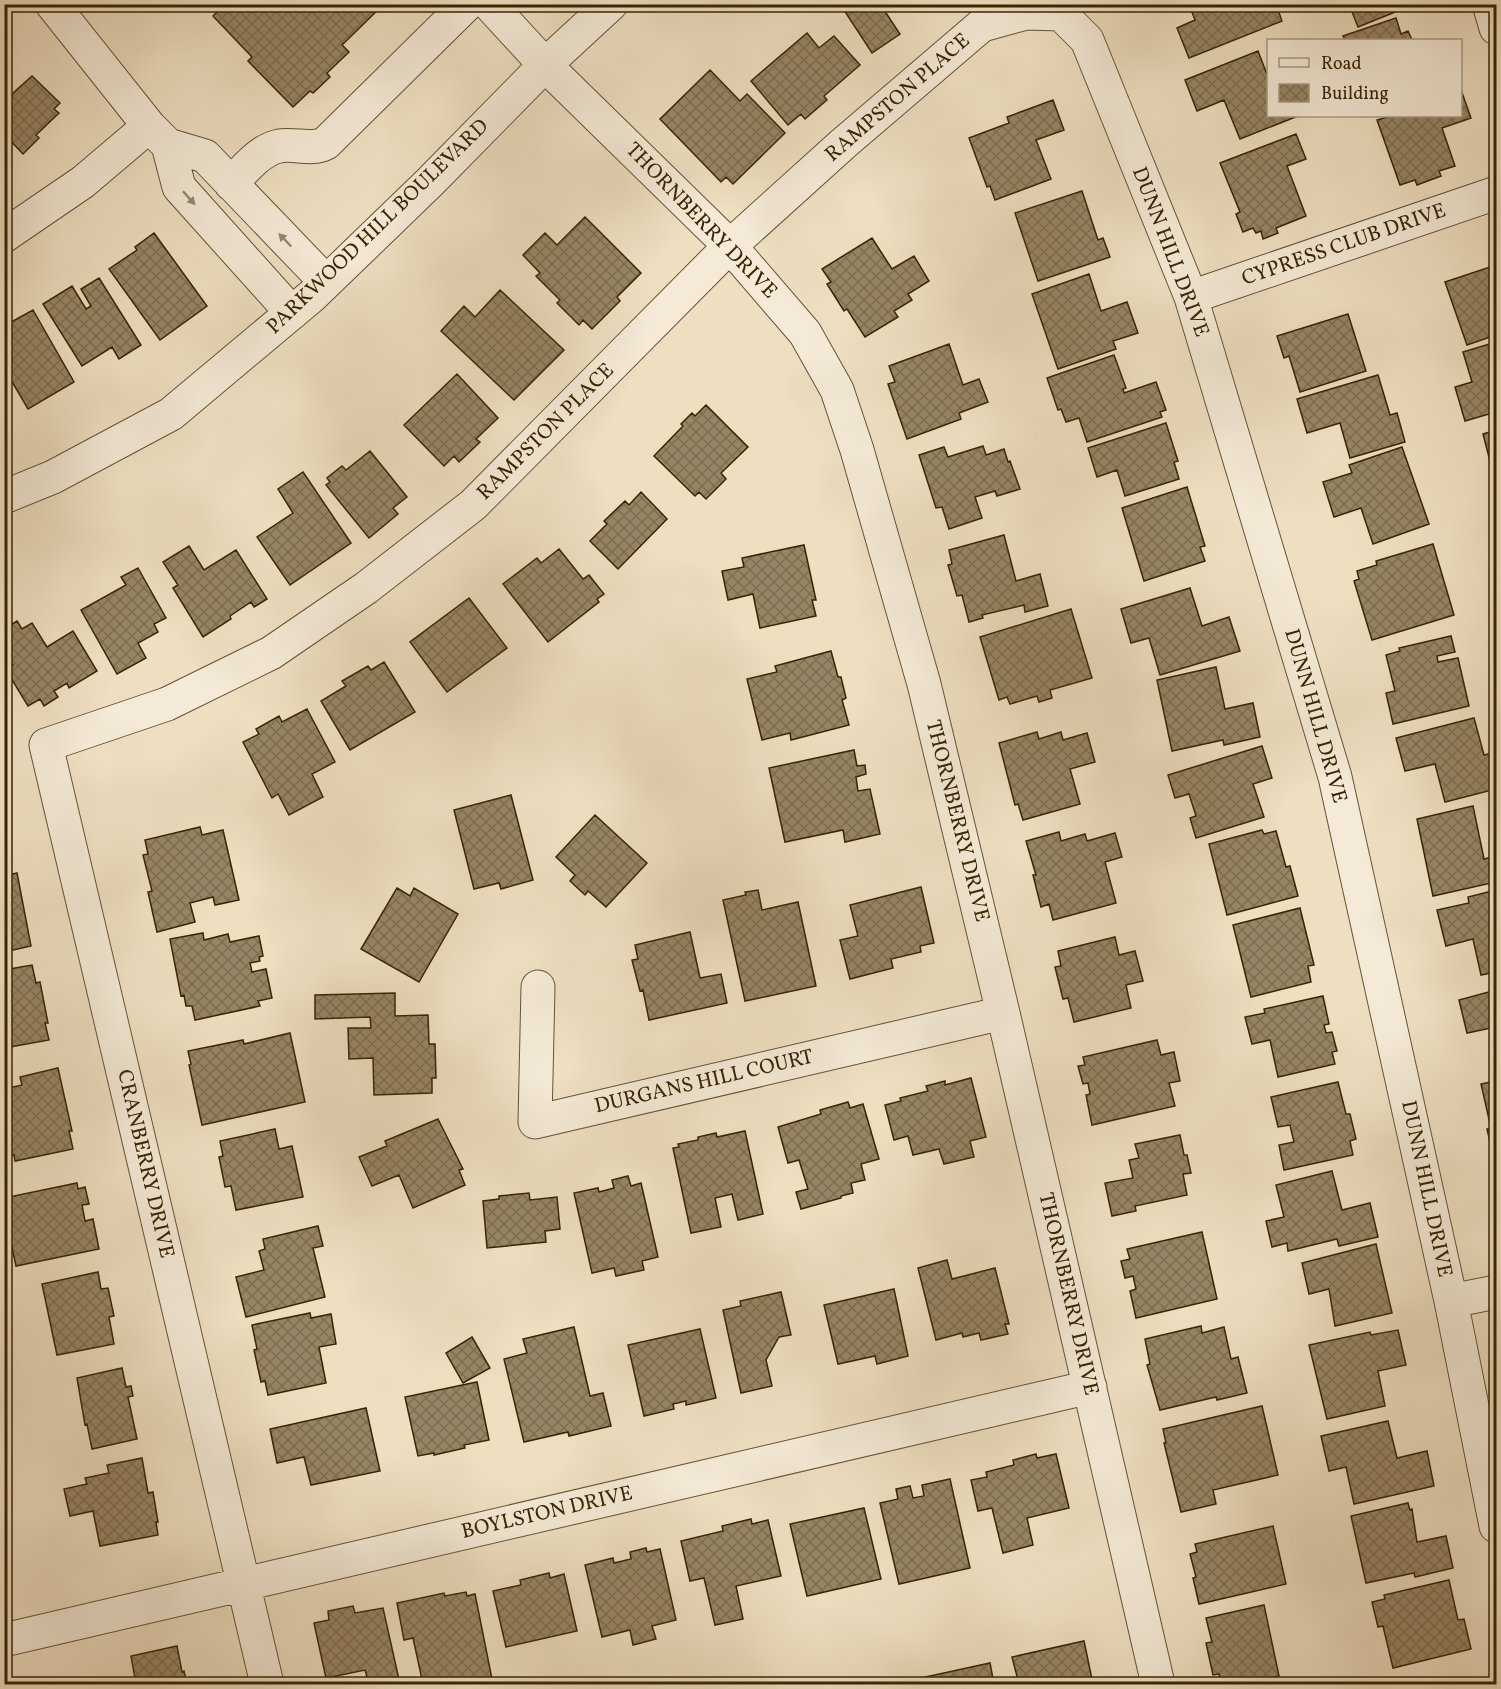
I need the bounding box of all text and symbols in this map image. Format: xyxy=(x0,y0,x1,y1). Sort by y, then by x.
street label: RAMPSTON PLACE xyxy=(819,27,977,169)
legend xyxy=(1267,39,1462,117)
text: Road xyxy=(1321,52,1362,77)
text: Building xyxy=(1321,82,1389,107)
street label: PARKWOOD HILL BOULEVARD xyxy=(260,113,496,341)
street label: THORNBERRY DRIVE xyxy=(619,136,783,306)
street label: DUNN HILL DRIVE xyxy=(1124,163,1216,341)
one-way arrow xyxy=(182,190,195,205)
street label: CYPRESS CLUB DRIVE xyxy=(1238,196,1450,294)
one-way arrow xyxy=(279,233,293,247)
street label: RAMPSTON PLACE xyxy=(471,357,621,507)
street label: DUNN HILL DRIVE xyxy=(1276,625,1354,807)
street label: THORNBERRY DRIVE xyxy=(918,717,996,925)
street label: DURGANS HILL COURT xyxy=(592,1043,816,1121)
street label: CRANBERRY DRIVE xyxy=(109,1067,181,1261)
street label: DUNN HILL DRIVE xyxy=(1393,1098,1459,1280)
street label: THORNBERRY DRIVE xyxy=(1031,1190,1105,1398)
street label: BOYLSTON DRIVE xyxy=(459,1479,635,1547)

